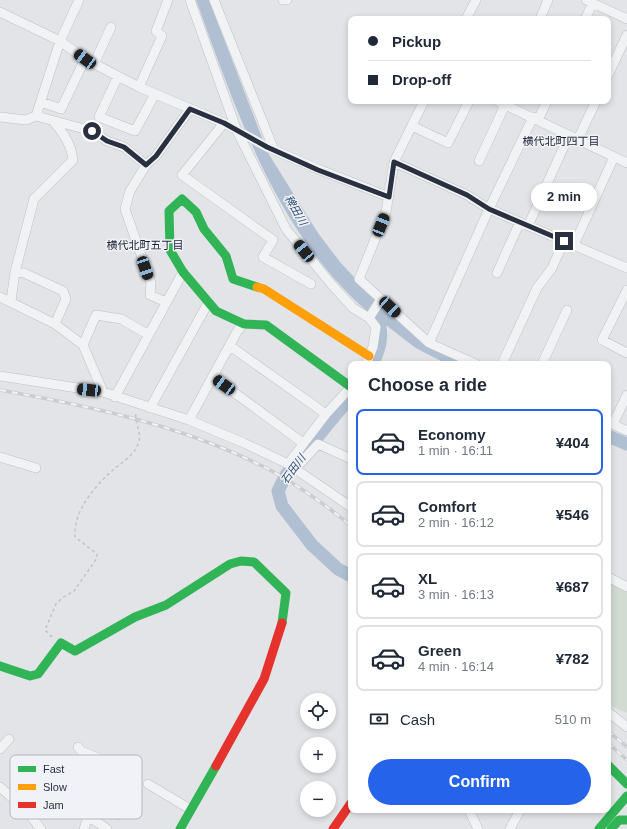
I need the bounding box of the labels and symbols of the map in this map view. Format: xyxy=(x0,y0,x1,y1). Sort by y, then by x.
car xyxy=(72,47,98,71)
route start xyxy=(83,122,101,140)
district label: 横代北町四丁目 xyxy=(523,135,600,147)
callout: 2 min xyxy=(531,183,597,211)
water label: 稗田川 xyxy=(283,193,310,228)
car xyxy=(371,212,391,238)
route end xyxy=(555,232,573,250)
car xyxy=(292,238,316,264)
district label: 横代北町五丁目 xyxy=(107,239,184,251)
car xyxy=(135,255,155,281)
car xyxy=(377,294,403,320)
car xyxy=(211,373,237,397)
car xyxy=(76,383,102,397)
water label: 石田川 xyxy=(278,451,308,486)
legend xyxy=(10,755,142,819)
text: Fast xyxy=(43,763,64,775)
text: Slow xyxy=(43,781,67,793)
text: Jam xyxy=(43,799,64,811)

